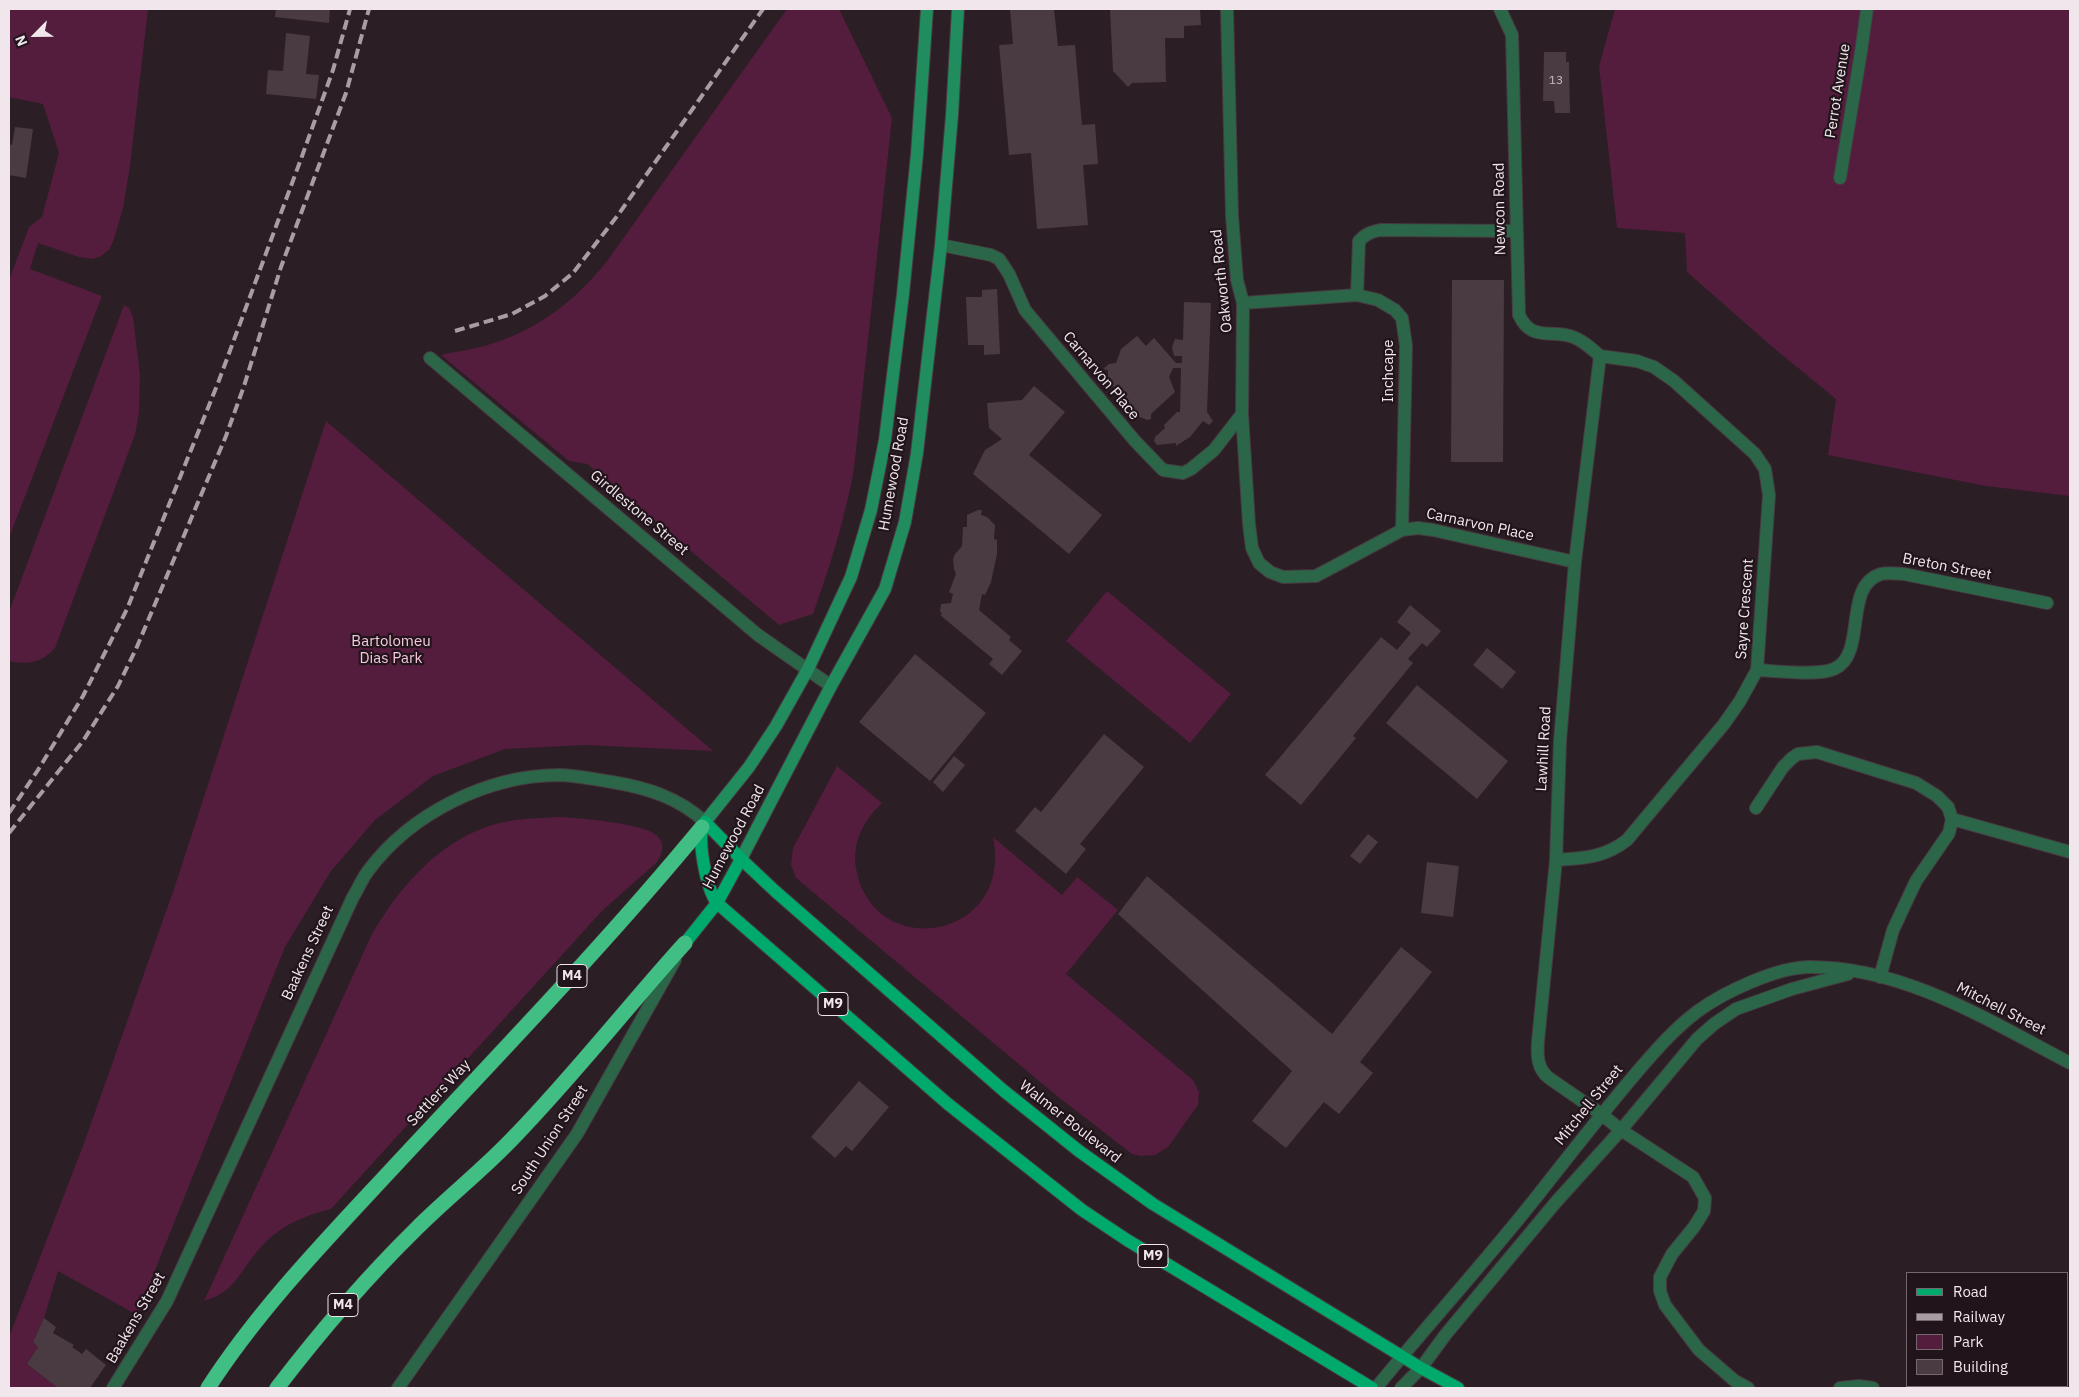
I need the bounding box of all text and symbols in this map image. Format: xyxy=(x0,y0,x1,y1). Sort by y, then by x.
north arrow xyxy=(10,10,60,60)
text: N xyxy=(11,33,31,49)
street label: Perrot Avenue xyxy=(1822,43,1854,139)
house number: 13 xyxy=(1549,74,1563,88)
street label: Newcon Road xyxy=(1490,163,1510,255)
street label: Oakworth Road xyxy=(1208,228,1236,334)
street label: Carnarvon Place xyxy=(1059,328,1143,424)
street label: Inchcape xyxy=(1380,339,1398,403)
street label: Humewood Road xyxy=(875,416,913,532)
street label: Girdlestone Street xyxy=(586,467,692,559)
street label: Carnarvon Place xyxy=(1425,505,1535,545)
street label: Breton Street xyxy=(1901,550,1993,584)
street label: Sayre Crescent xyxy=(1732,558,1758,660)
park label: Bartolomeu Dias Park xyxy=(351,633,431,668)
street label: Lawhill Road xyxy=(1533,706,1555,792)
street label: Humewood Road xyxy=(699,782,769,892)
street label: Baakens Street xyxy=(278,903,338,1003)
road number: M4 xyxy=(557,964,587,988)
street label: Mitchell Street xyxy=(1953,979,2049,1039)
road number: M9 xyxy=(818,992,848,1016)
street label: Settlers Way xyxy=(404,1056,474,1130)
street label: Mitchell Street xyxy=(1551,1061,1627,1149)
street label: Walmer Boulevard xyxy=(1016,1077,1124,1167)
street label: South Union Street xyxy=(508,1082,592,1198)
road number: M9 xyxy=(1138,1244,1168,1268)
street label: Baakens Street xyxy=(103,1269,169,1367)
legend xyxy=(1906,1272,2069,1387)
text: Road xyxy=(1953,1282,1988,1301)
road number: M4 xyxy=(328,1294,358,1316)
text: Railway xyxy=(1953,1307,2005,1326)
text: Park xyxy=(1953,1332,1983,1351)
text: Building xyxy=(1953,1357,2008,1376)

